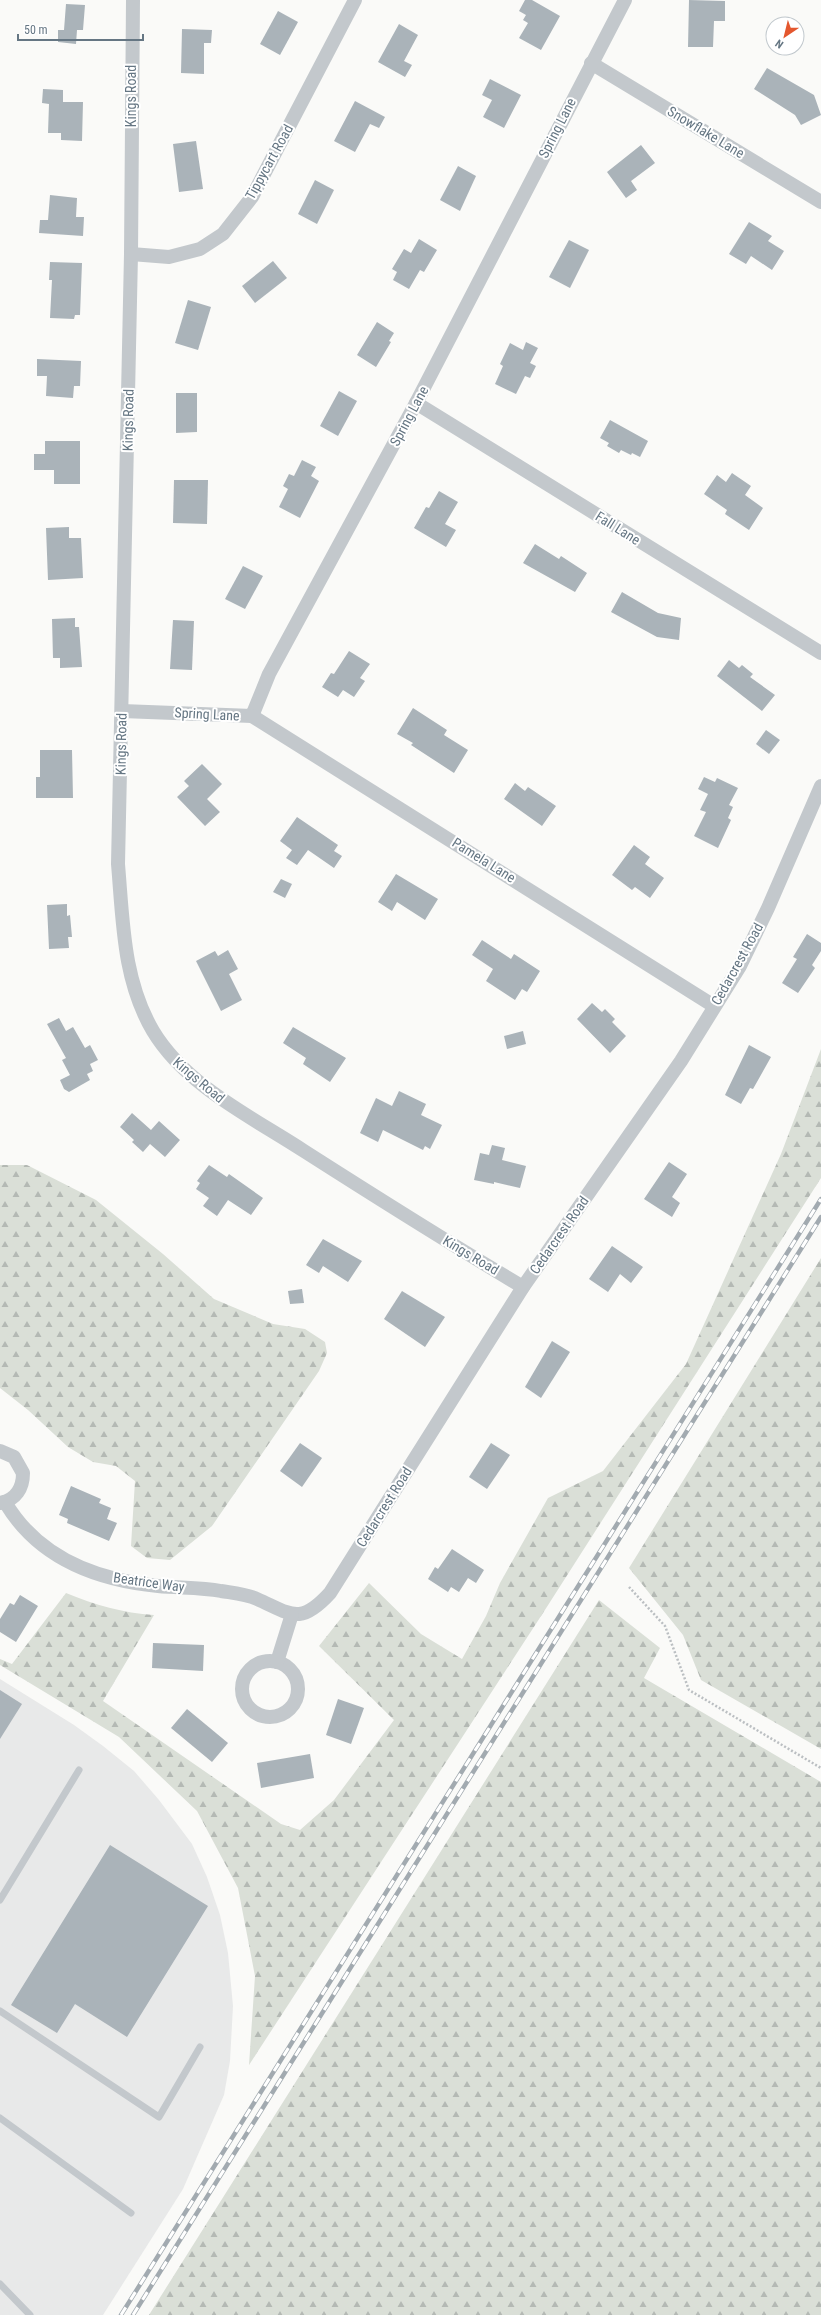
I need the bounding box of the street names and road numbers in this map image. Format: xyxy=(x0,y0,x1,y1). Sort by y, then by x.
street label: Kings Road xyxy=(123,65,139,127)
street label: Spring Lane xyxy=(535,95,579,161)
street label: Snowflake Lane xyxy=(665,103,748,161)
street label: Tippycart Road xyxy=(242,122,296,202)
street label: Spring Lane xyxy=(387,383,432,449)
street label: Kings Road xyxy=(119,389,137,451)
street label: Fall Lane xyxy=(593,508,644,548)
street label: Spring Lane xyxy=(174,704,240,724)
street label: Kings Road xyxy=(112,713,130,775)
street label: Pamela Lane xyxy=(450,834,519,886)
street label: Cedarcrest Road xyxy=(708,920,766,1008)
street label: Kings Road xyxy=(170,1054,228,1106)
street label: Cedarcrest Road xyxy=(526,1193,592,1277)
street label: Kings Road xyxy=(440,1232,502,1278)
street label: Cedarcrest Road xyxy=(353,1464,415,1550)
street label: Beatrice Way xyxy=(112,1569,186,1595)

